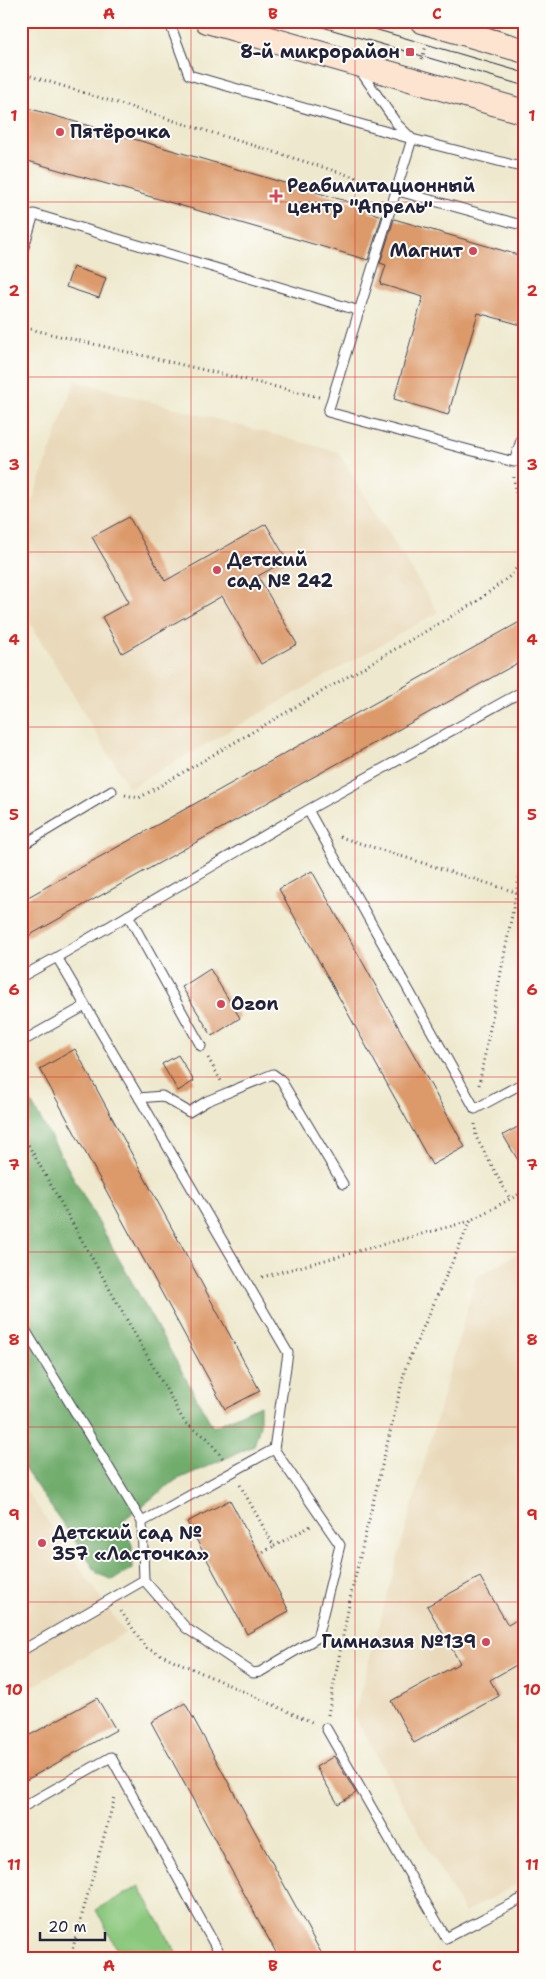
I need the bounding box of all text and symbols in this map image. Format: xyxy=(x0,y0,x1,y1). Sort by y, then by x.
text: A xyxy=(103,3,115,24)
text: B xyxy=(268,3,278,24)
text: C xyxy=(432,3,442,24)
place label: 8-й микрорайон xyxy=(240,40,400,64)
marker: 8-й микрорайон xyxy=(404,46,416,58)
text: 1 xyxy=(10,105,18,126)
text: 1 xyxy=(528,105,536,126)
place label: Пятёрочка xyxy=(70,120,171,144)
marker: Пятёрочка xyxy=(54,126,66,138)
place label: Реабилитационный центр "Апрель" xyxy=(287,174,476,219)
marker: Реабилитационный центр "Апрель" xyxy=(269,189,283,203)
place label: Магнит xyxy=(389,239,463,263)
marker: Магнит xyxy=(467,245,479,257)
text: 2 xyxy=(8,280,20,301)
text: 2 xyxy=(526,280,538,301)
text: 3 xyxy=(8,454,20,475)
text: 3 xyxy=(526,454,538,475)
place label: Детский сад № 242 xyxy=(227,548,333,593)
marker: Детский сад № 242 xyxy=(211,564,223,576)
text: 4 xyxy=(8,629,20,650)
text: 4 xyxy=(526,629,538,650)
text: 5 xyxy=(9,804,19,825)
text: 5 xyxy=(527,804,537,825)
text: 6 xyxy=(8,979,20,1000)
text: 6 xyxy=(526,979,538,1000)
place label: Ozon xyxy=(231,992,278,1016)
marker: Ozon xyxy=(215,998,227,1010)
text: 7 xyxy=(8,1154,20,1175)
text: 7 xyxy=(526,1154,538,1175)
text: 8 xyxy=(8,1329,20,1350)
text: 8 xyxy=(526,1329,538,1350)
text: 9 xyxy=(8,1504,20,1525)
text: 9 xyxy=(526,1504,538,1525)
place label: Детский сад № 357 «Ласточка» xyxy=(52,1521,209,1566)
marker: Детский сад № 357 «Ласточка» xyxy=(36,1537,48,1549)
place label: Гимназия №139 xyxy=(322,1630,476,1654)
marker: Гимназия №139 xyxy=(480,1636,492,1648)
text: 10 xyxy=(5,1679,23,1700)
text: 10 xyxy=(523,1679,541,1700)
text: 11 xyxy=(7,1854,21,1875)
text: 11 xyxy=(525,1854,539,1875)
scale bar xyxy=(40,1909,105,1941)
text: 20 m xyxy=(48,1917,87,1937)
text: A xyxy=(103,1955,115,1976)
text: B xyxy=(268,1955,278,1976)
text: C xyxy=(432,1955,442,1976)

